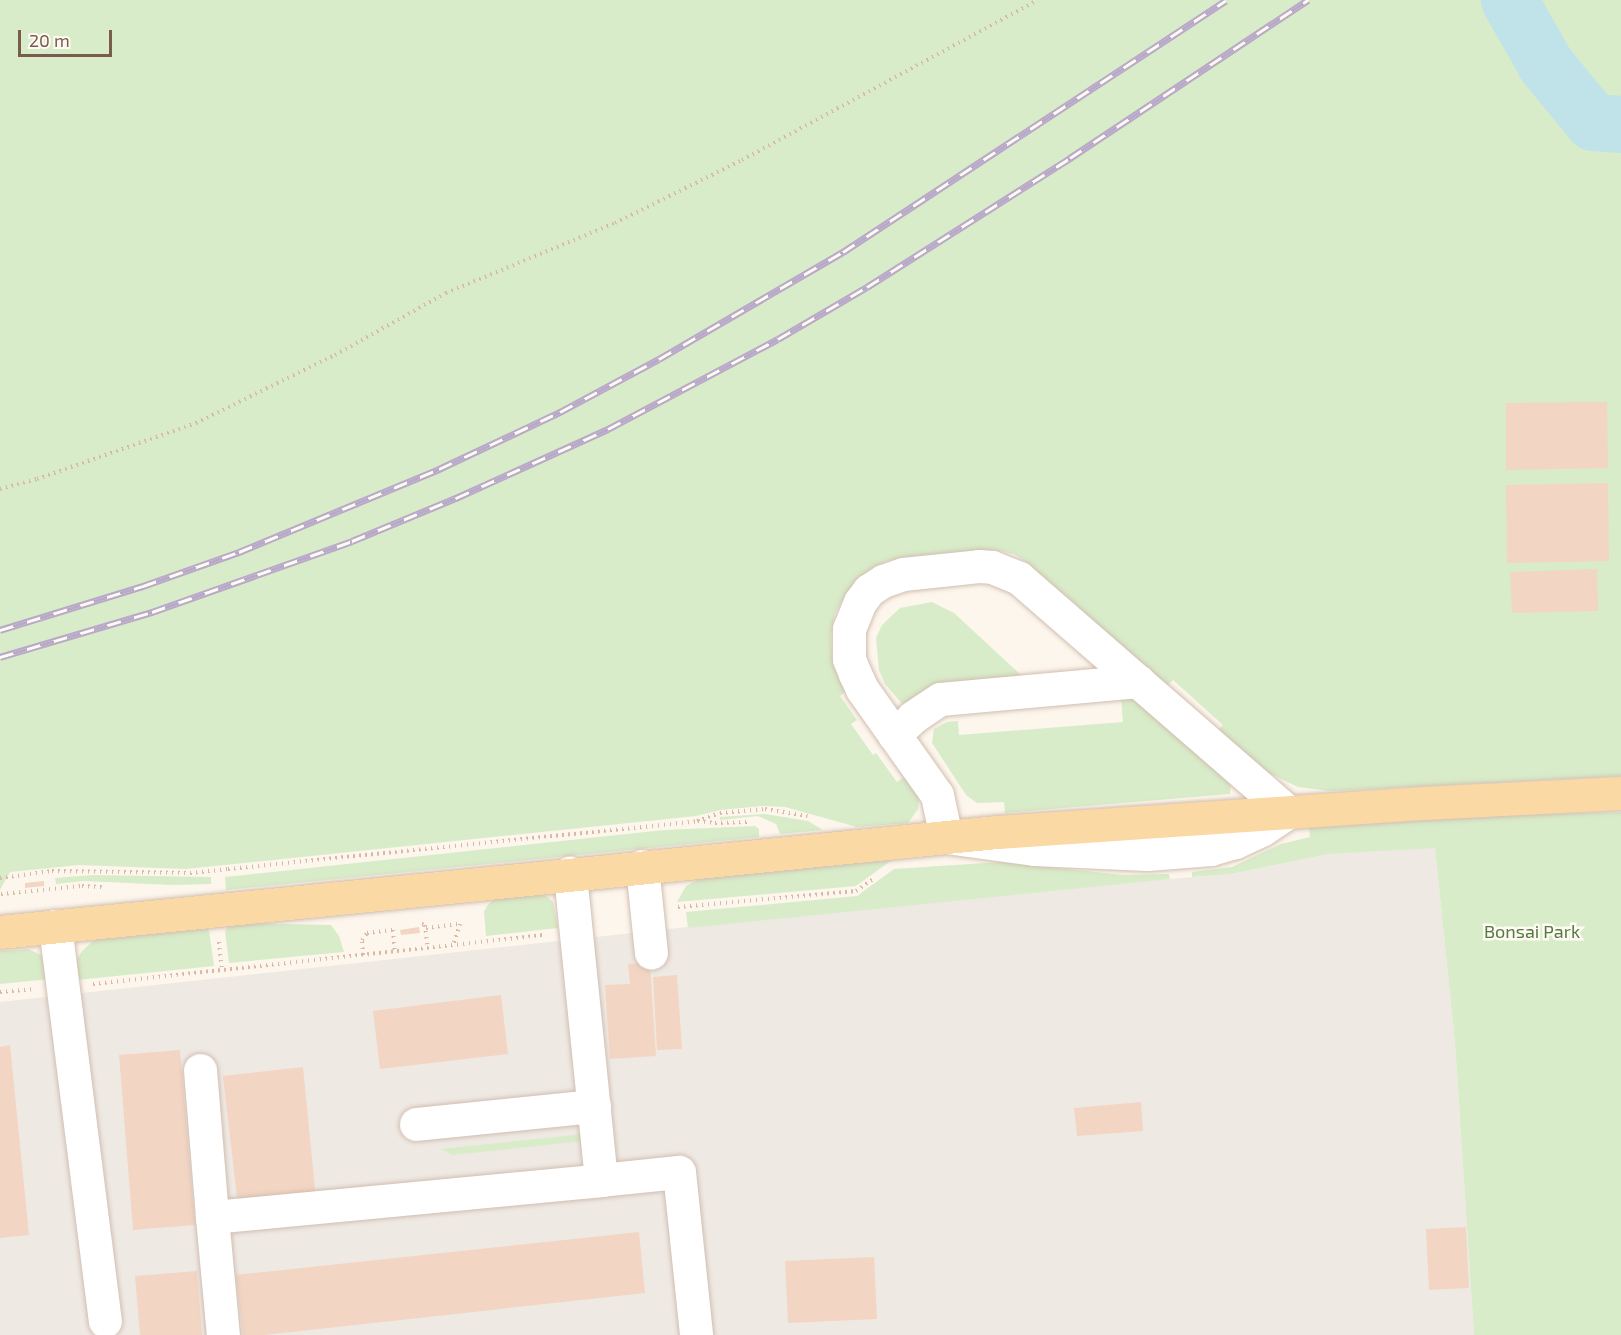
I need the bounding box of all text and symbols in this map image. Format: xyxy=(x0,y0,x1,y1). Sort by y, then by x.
scale bar xyxy=(21,18,116,56)
text: 20 m xyxy=(29,29,70,51)
park label: Bonsai Park xyxy=(1484,920,1580,942)

